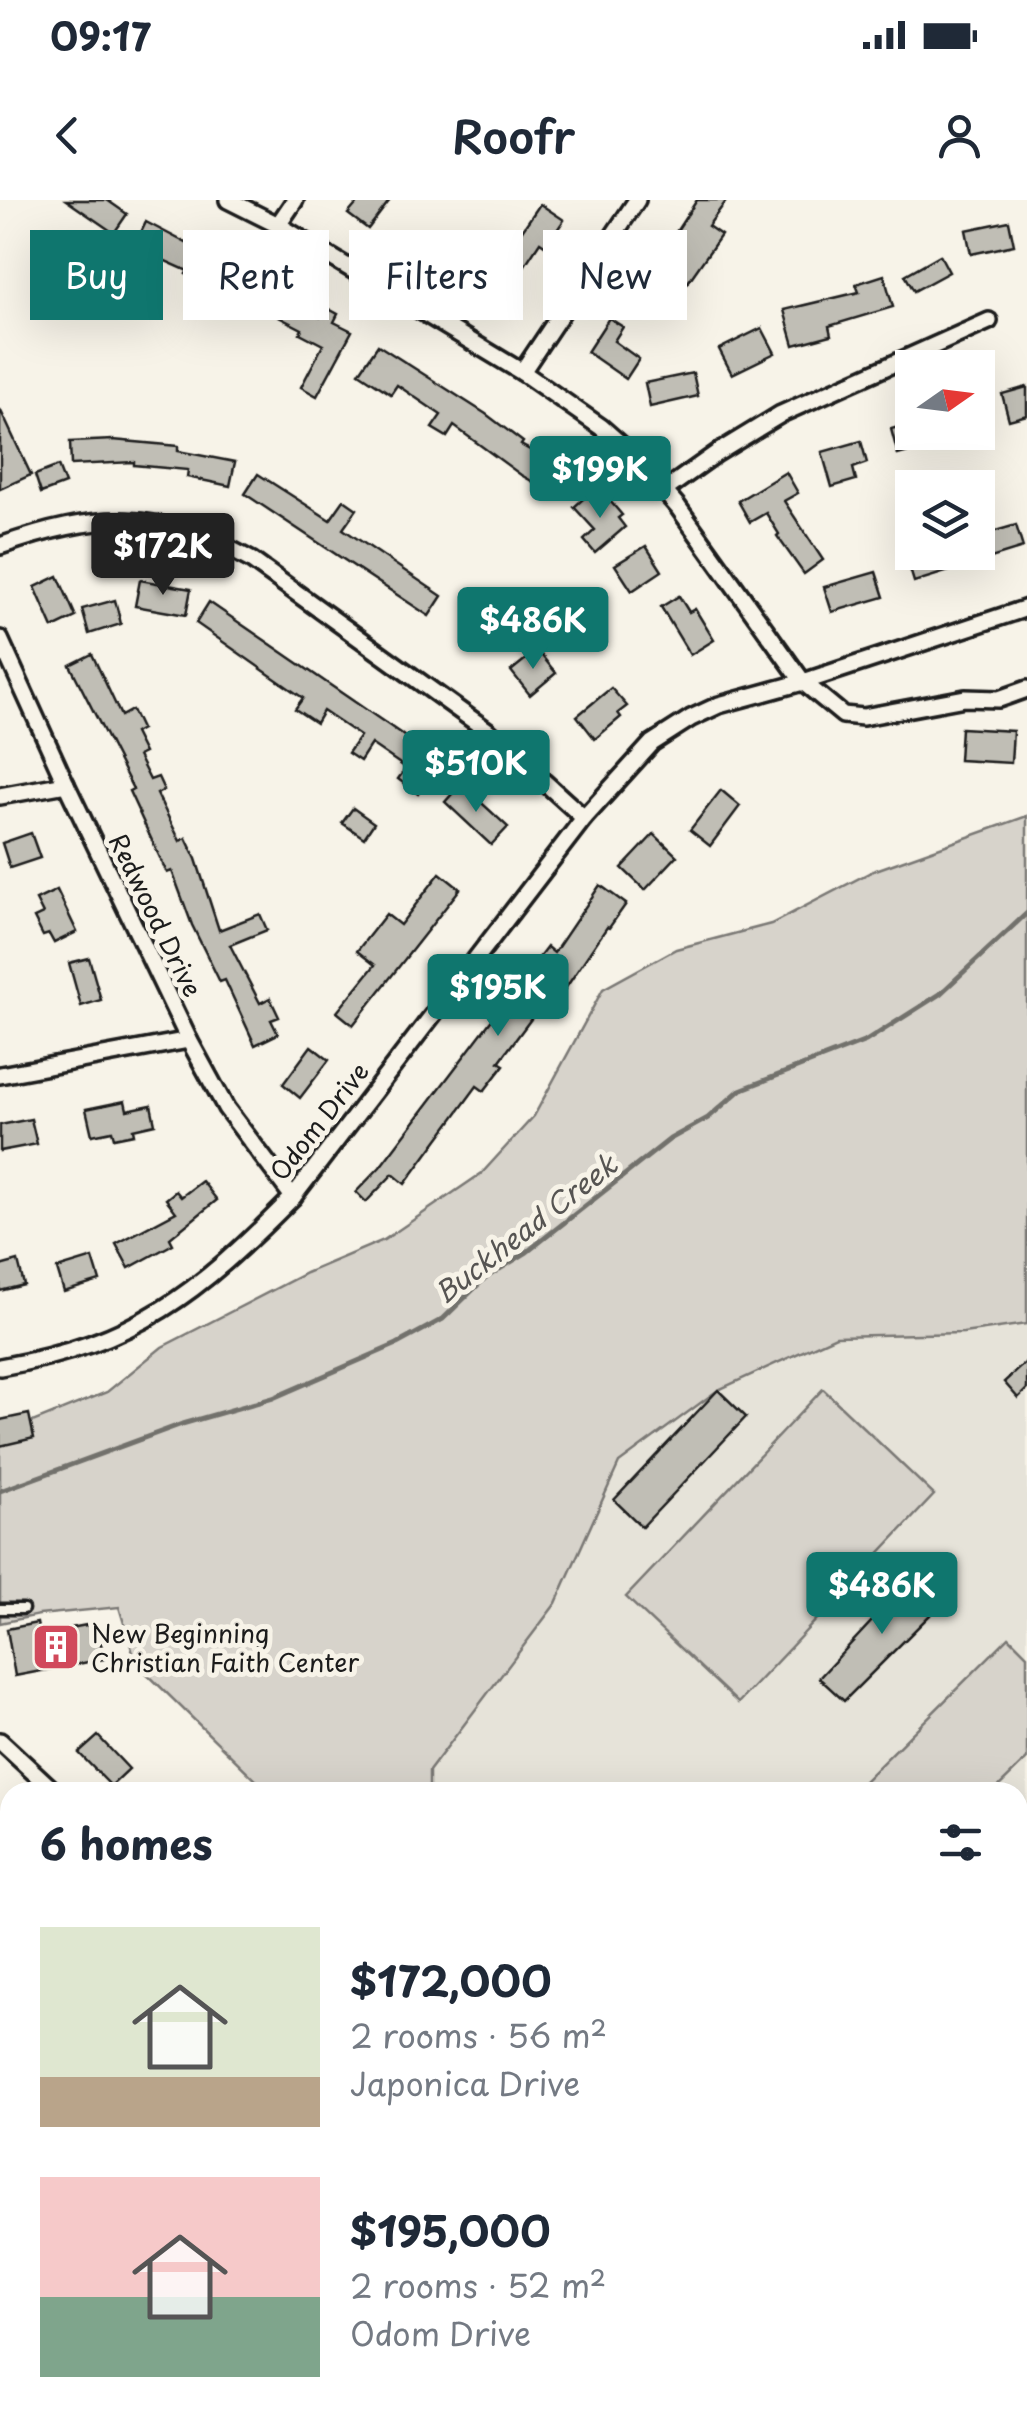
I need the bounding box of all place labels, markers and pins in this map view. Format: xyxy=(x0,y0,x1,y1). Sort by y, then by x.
pin: $199K xyxy=(530,436,670,521)
pin: $172K xyxy=(93,513,233,598)
pin: $486K xyxy=(463,587,603,672)
pin: $510K xyxy=(406,730,546,815)
pin: $195K xyxy=(428,954,568,1039)
pin: $486K xyxy=(812,1552,952,1637)
place label: New Beginning Christian Faith Center xyxy=(91,1614,360,1681)
building icon: New Beginning Christian Faith Center xyxy=(30,1621,82,1673)

